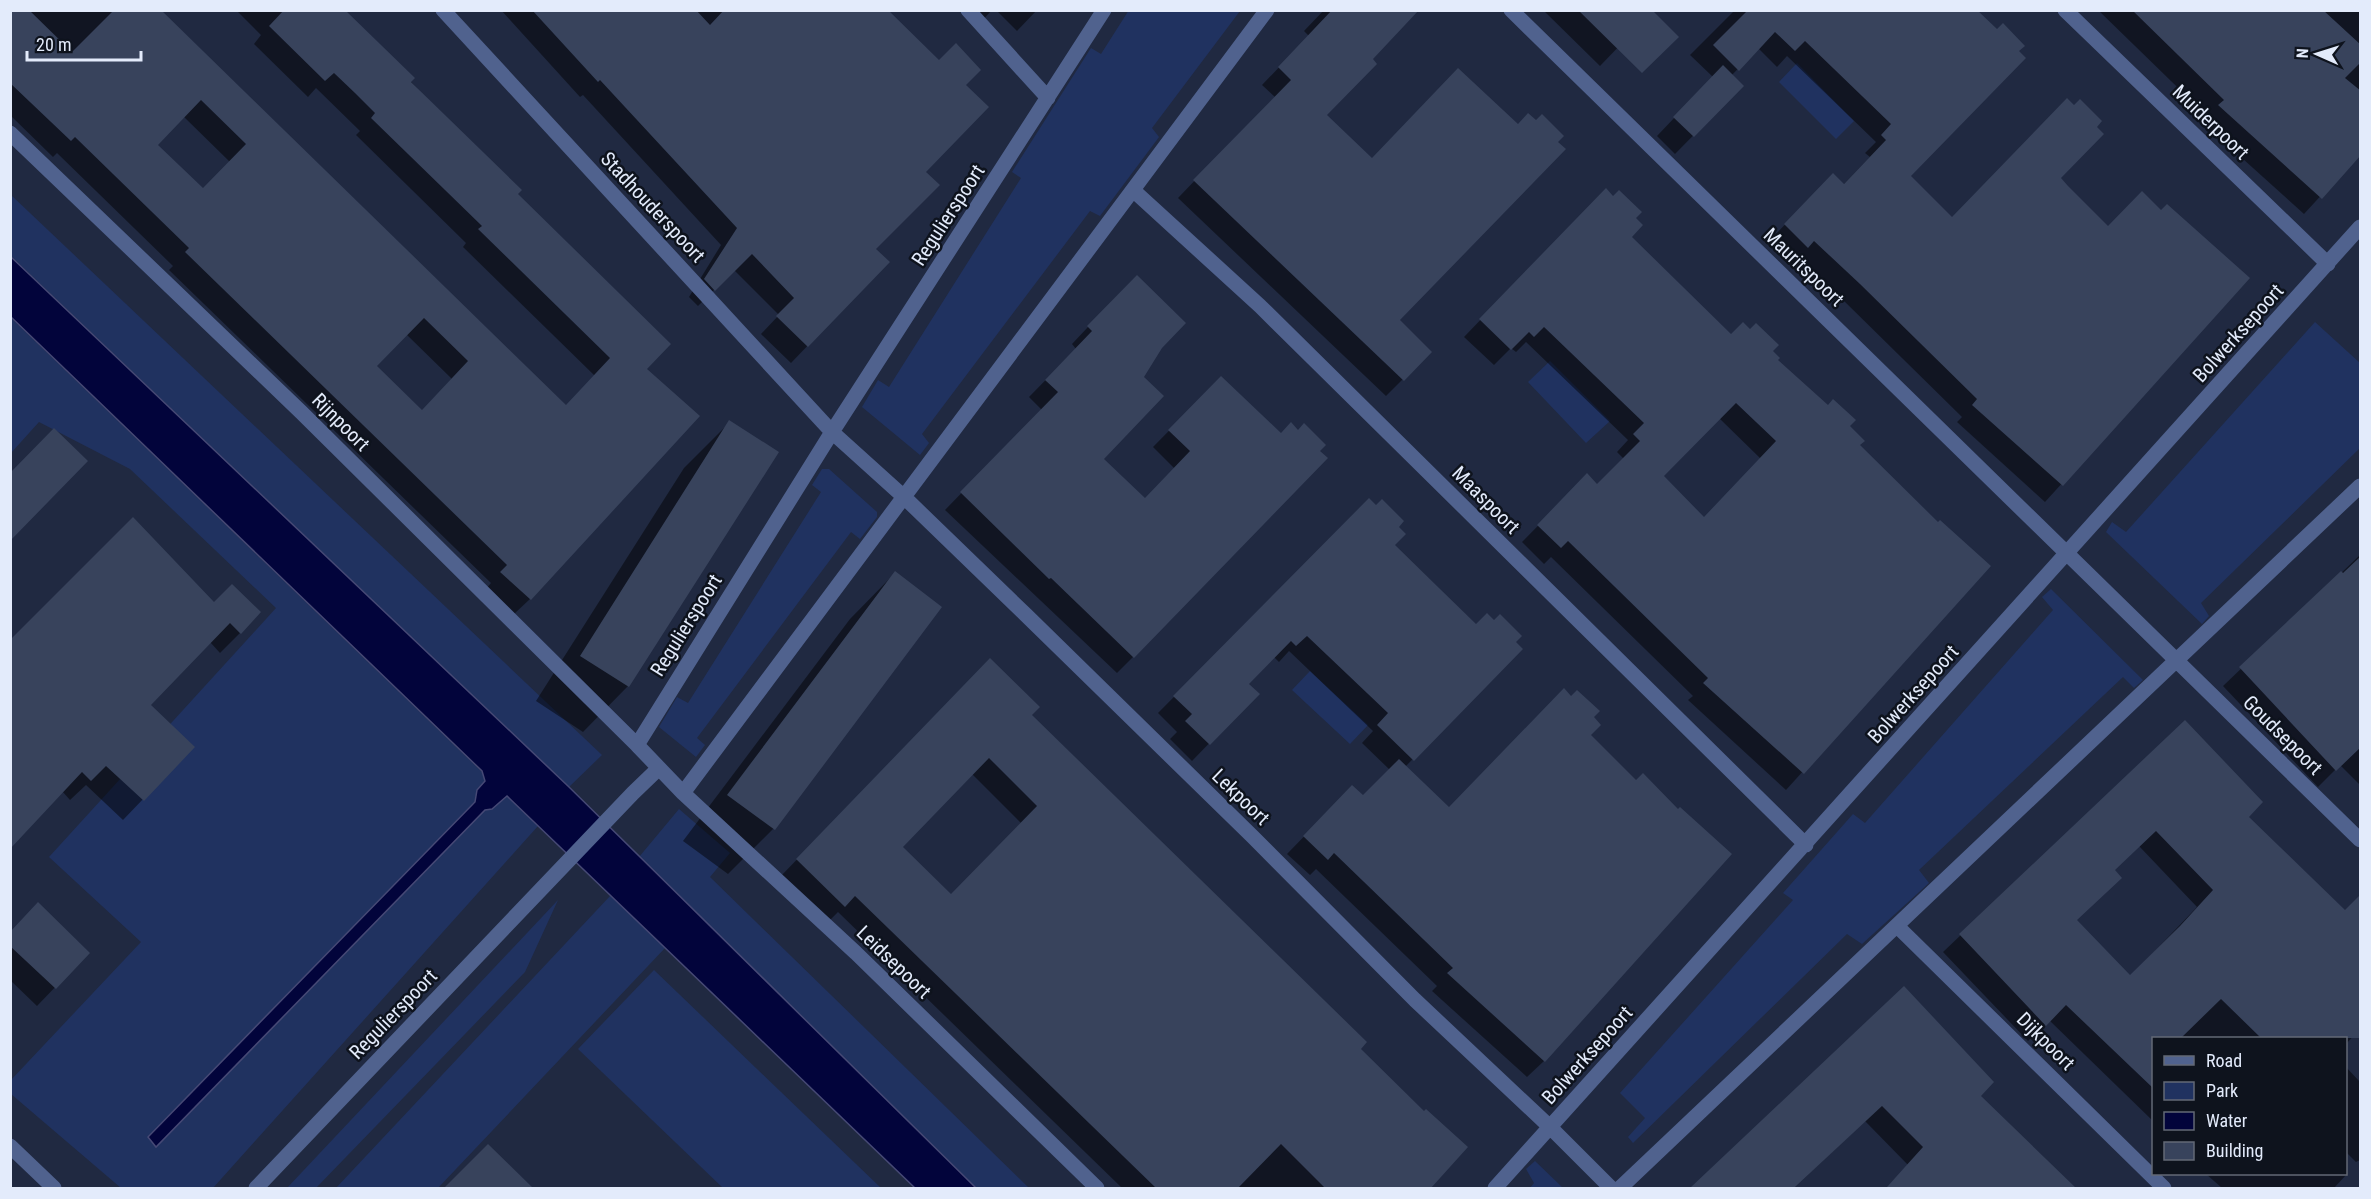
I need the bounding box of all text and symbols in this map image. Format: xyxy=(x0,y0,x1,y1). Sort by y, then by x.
scale bar xyxy=(27,24,141,62)
north arrow xyxy=(2287,24,2347,84)
text: 20 m xyxy=(36,34,71,55)
text: N xyxy=(2293,48,2312,59)
street label: Muiderpoort xyxy=(2168,80,2254,164)
street label: Stadhouderspoort xyxy=(596,147,710,267)
street label: Regulierspoort xyxy=(906,160,990,270)
street label: Mauritspoort xyxy=(1759,223,1849,311)
street label: Bolwerksepoort xyxy=(2188,279,2288,387)
street label: Rijnpoort xyxy=(307,388,375,456)
street label: Maaspoort xyxy=(1447,461,1525,539)
street label: Regulierspoort xyxy=(645,569,727,680)
street label: Bolwerksepoort xyxy=(1863,640,1963,748)
street label: Goudsepoort xyxy=(2238,690,2328,780)
street label: Lekpoort xyxy=(1207,764,1275,830)
street label: Leidsepoort xyxy=(852,921,936,1003)
street label: Regulierspoort xyxy=(344,964,442,1064)
street label: Bolwerksepoort xyxy=(1537,1001,1637,1109)
street label: Dijkpoort xyxy=(2012,1007,2080,1075)
legend xyxy=(2152,1037,2347,1175)
text: Road xyxy=(2206,1050,2242,1071)
text: Park xyxy=(2206,1080,2238,1101)
text: Water xyxy=(2206,1110,2248,1131)
text: Building xyxy=(2206,1140,2263,1161)

